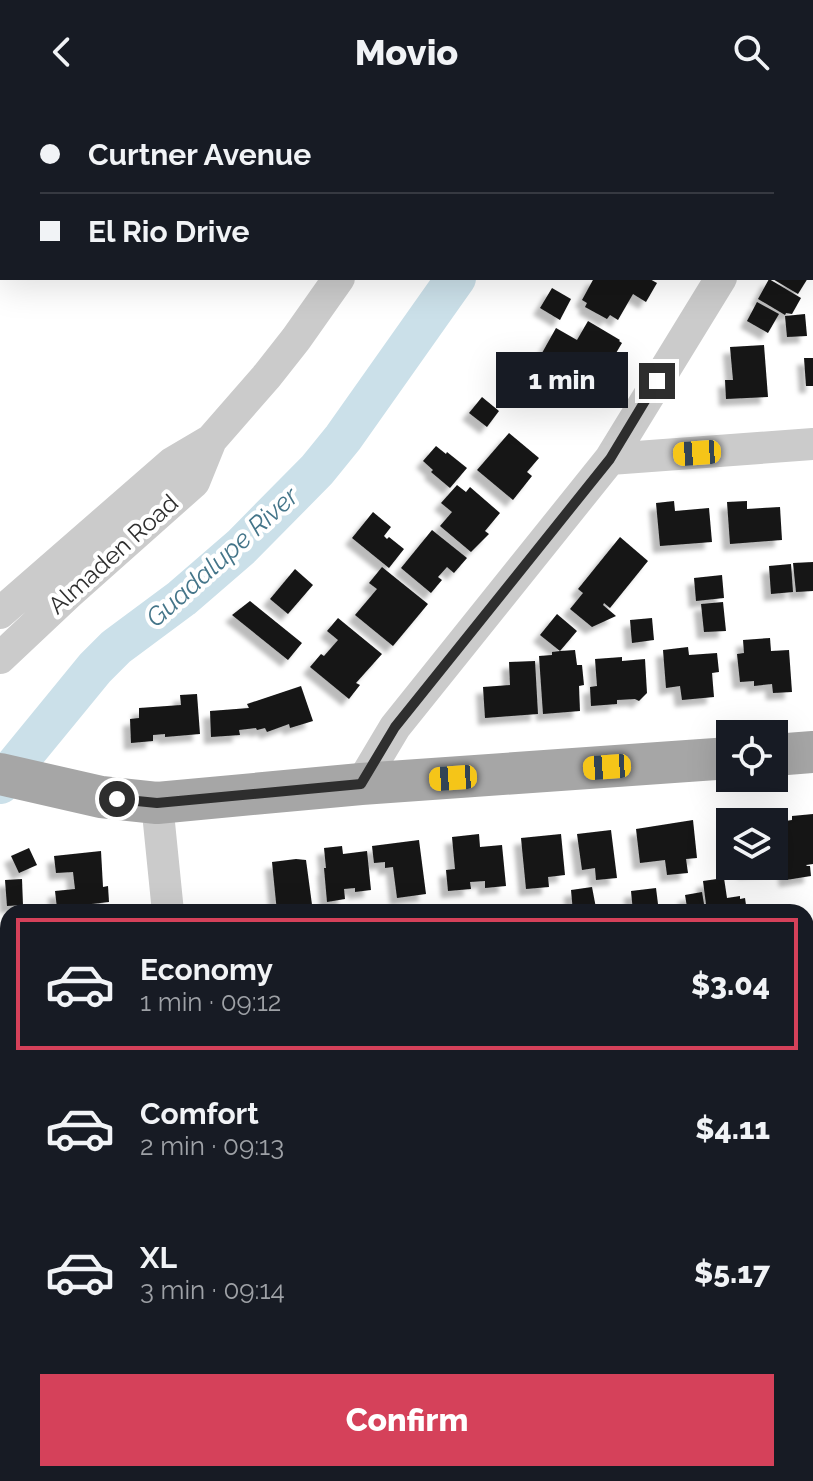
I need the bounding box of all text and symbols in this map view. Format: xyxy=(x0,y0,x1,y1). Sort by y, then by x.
icon: back xyxy=(40,30,84,74)
icon: search xyxy=(729,30,773,74)
text: Movio xyxy=(355,31,458,73)
text: Curtner Avenue xyxy=(88,137,311,172)
text: El Rio Drive xyxy=(88,214,249,249)
callout: 1 min xyxy=(497,353,629,409)
route end xyxy=(639,363,675,399)
text: 1 min xyxy=(529,365,595,395)
car xyxy=(672,439,722,467)
water label: Guadalupe River xyxy=(140,480,305,633)
street label: Almaden Road xyxy=(42,488,184,620)
map controls xyxy=(716,720,788,880)
button: locate xyxy=(716,720,788,792)
car xyxy=(582,753,632,781)
car xyxy=(428,764,478,792)
route start xyxy=(99,781,135,817)
button: layers xyxy=(716,808,788,880)
icon: car xyxy=(44,948,116,1020)
text: Economy xyxy=(140,952,273,987)
text: $3.04 xyxy=(691,967,770,1002)
text: 1 min · 09:12 xyxy=(140,987,281,1017)
icon: car xyxy=(44,1092,116,1164)
text: Comfort xyxy=(140,1096,259,1131)
text: $4.11 xyxy=(695,1111,770,1146)
text: 2 min · 09:13 xyxy=(140,1131,284,1161)
icon: car xyxy=(44,1236,116,1308)
text: XL xyxy=(140,1240,177,1275)
text: $5.17 xyxy=(694,1255,770,1290)
text: 3 min · 09:14 xyxy=(140,1275,285,1305)
button: Confirm xyxy=(40,1374,774,1466)

